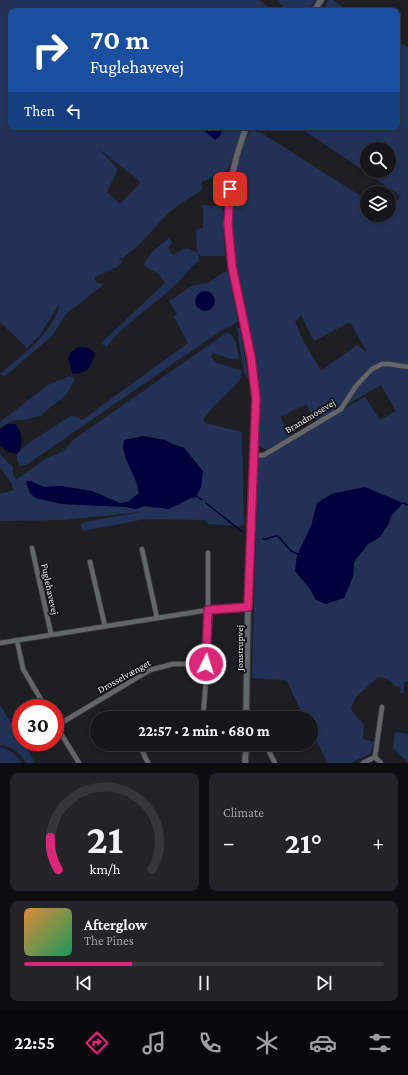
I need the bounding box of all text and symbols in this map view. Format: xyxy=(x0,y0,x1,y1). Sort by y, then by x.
icon: right xyxy=(24,24,76,76)
text: 70 m xyxy=(90,24,149,55)
text: Fuglehavevej xyxy=(90,57,184,77)
icon: left xyxy=(63,100,85,122)
text: Then xyxy=(24,103,55,119)
map controls xyxy=(360,142,396,222)
button: search xyxy=(360,142,396,178)
pin xyxy=(213,172,247,206)
icon: arrive xyxy=(219,178,241,200)
button: layers xyxy=(360,186,396,222)
street label: Brandmosevej xyxy=(283,397,338,436)
street label: Fuglehavevej xyxy=(38,562,61,616)
street label: Jonstrupvej xyxy=(234,625,246,672)
position arrow xyxy=(185,643,227,685)
street label: Drosselvænget xyxy=(96,657,153,695)
speed limit sign: 30 xyxy=(12,699,64,751)
text: 22:57 · 2 min · 680 m xyxy=(138,723,270,739)
text: Climate xyxy=(223,805,264,820)
text: 21 xyxy=(86,816,123,862)
text: 21° xyxy=(285,826,322,859)
text: − xyxy=(223,830,235,855)
text: + xyxy=(372,830,384,855)
text: km/h xyxy=(89,861,120,877)
text: Afterglow xyxy=(84,917,147,933)
text: The Pines xyxy=(84,933,134,948)
icon: previous xyxy=(73,972,95,994)
icon: pause xyxy=(193,972,215,994)
icon: next xyxy=(313,972,335,994)
icon: directions xyxy=(83,1029,111,1057)
icon: music xyxy=(140,1029,168,1057)
icon: phone xyxy=(196,1029,224,1057)
icon: climate xyxy=(253,1029,281,1057)
icon: car xyxy=(309,1029,337,1057)
icon: filters xyxy=(366,1029,394,1057)
text: 22:55 xyxy=(14,1033,55,1053)

